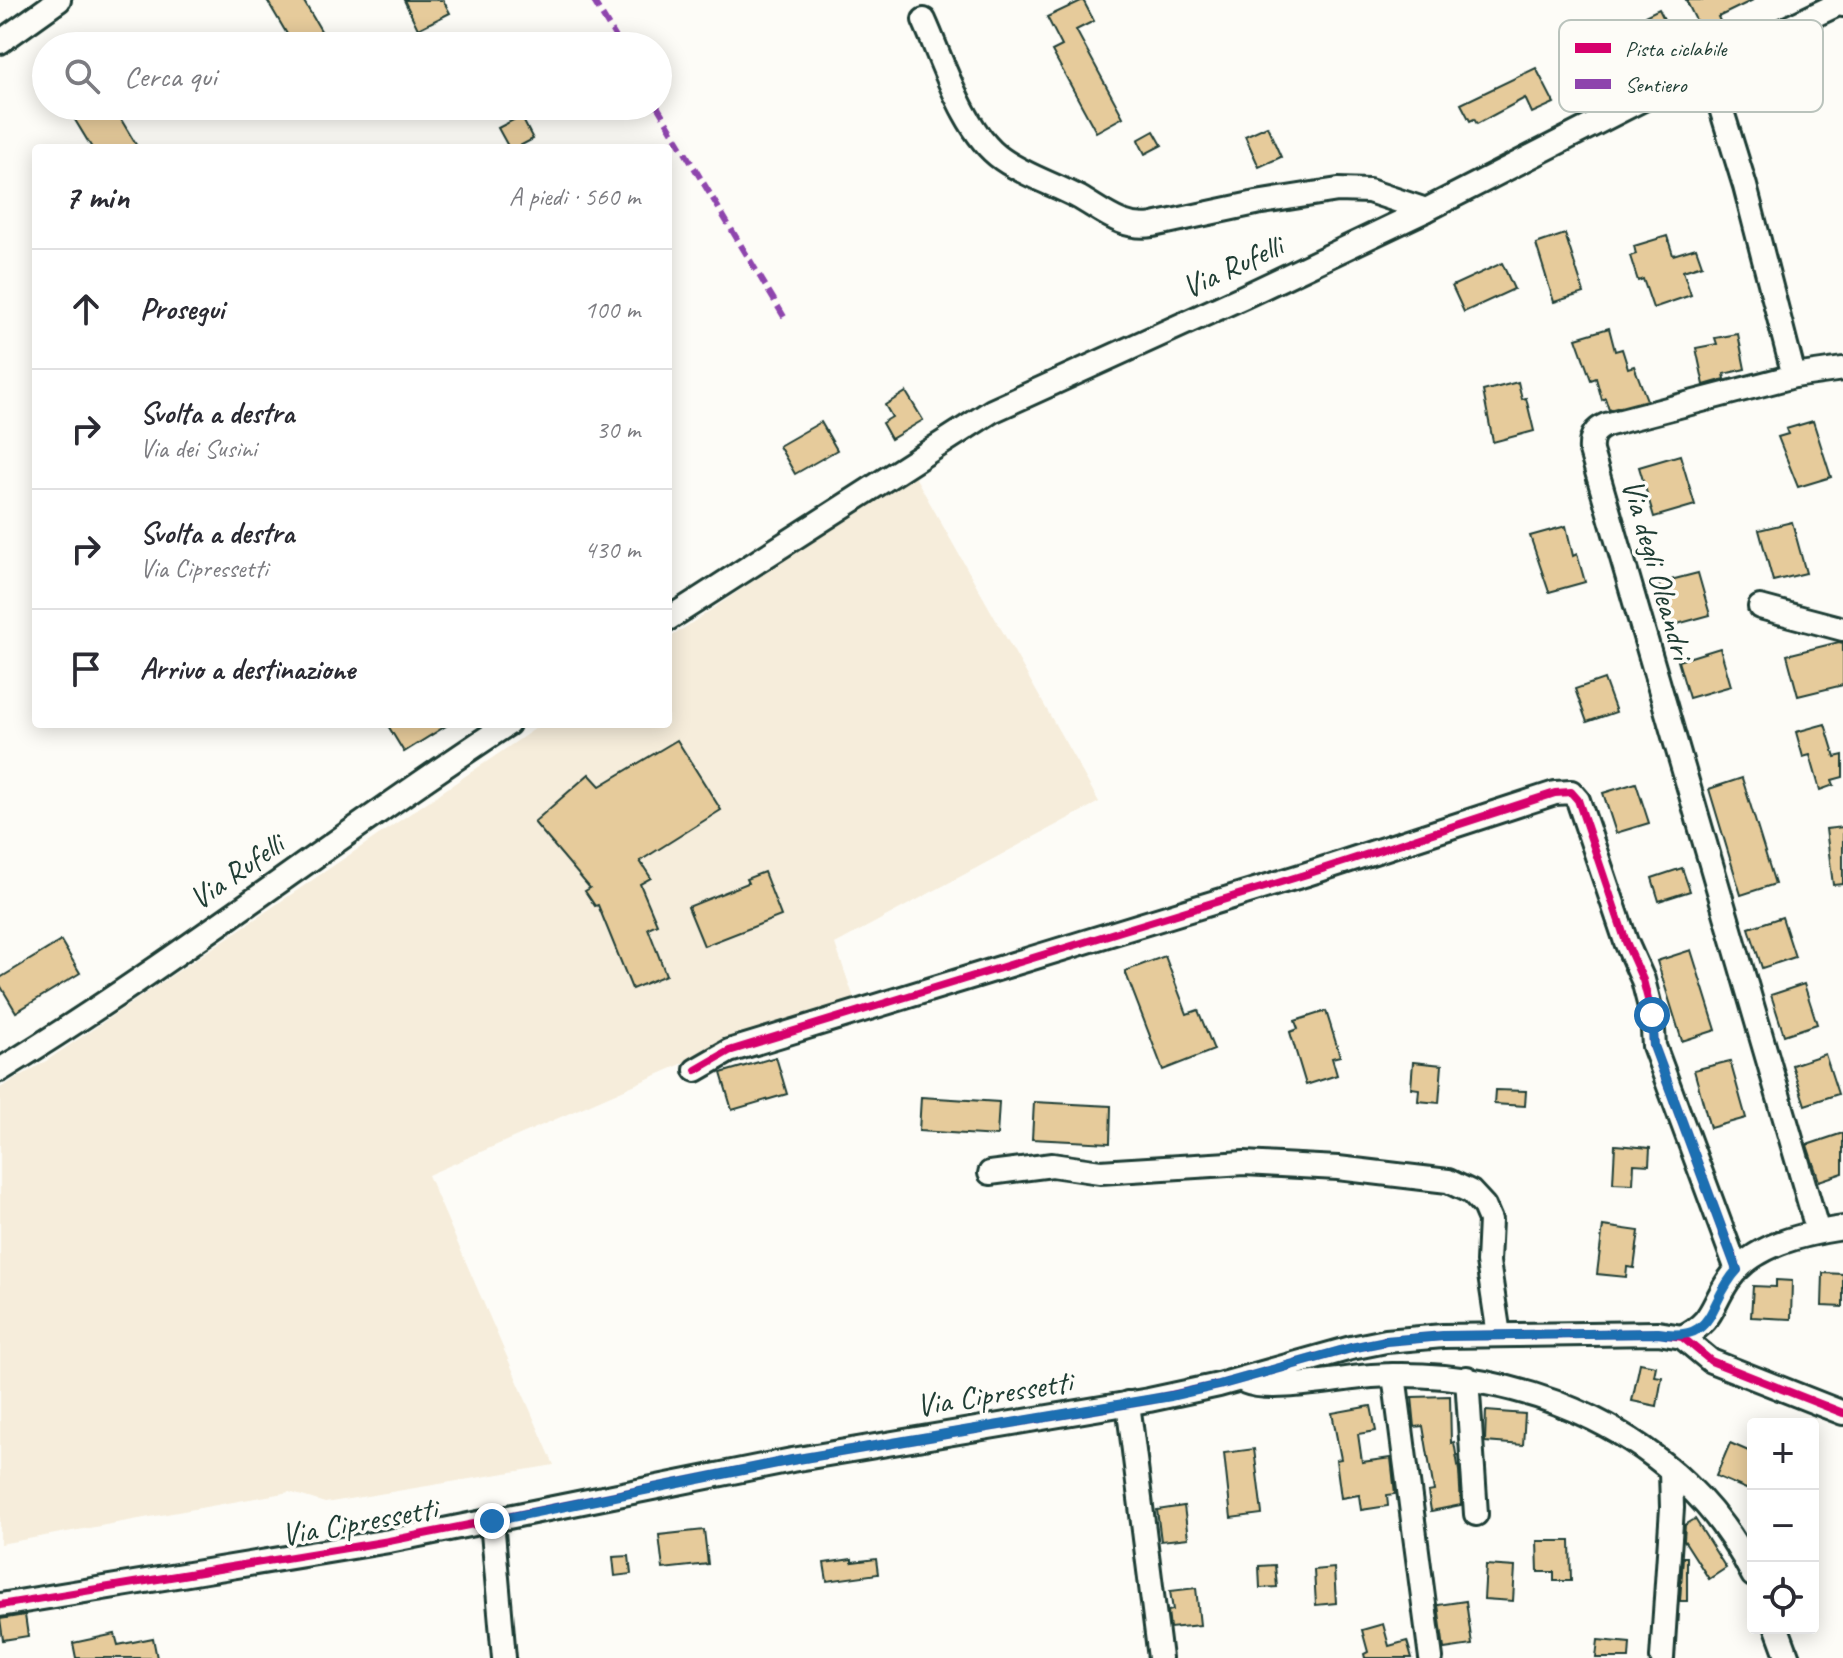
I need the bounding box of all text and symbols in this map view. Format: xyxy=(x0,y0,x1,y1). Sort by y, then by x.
legend xyxy=(1559,20,1823,112)
search box xyxy=(32,32,672,120)
text: Pista ciclabile xyxy=(1625,35,1728,63)
icon: search xyxy=(60,54,104,98)
text: Cerca qui xyxy=(124,57,217,95)
text: Sentiero xyxy=(1625,71,1688,99)
text: 7 min xyxy=(64,175,129,218)
text: A piedi · 560 m xyxy=(509,180,640,213)
street label: Via Rufelli xyxy=(1175,224,1293,308)
icon: ahead xyxy=(64,287,108,331)
text: Prosegui xyxy=(140,290,224,328)
text: 100 m xyxy=(584,293,640,326)
text: Svolta a destra xyxy=(140,394,294,432)
icon: right xyxy=(64,407,108,451)
text: 30 m xyxy=(596,413,640,446)
text: Via dei Susini xyxy=(140,432,257,465)
street label: Via degli Oleandri xyxy=(1612,474,1704,668)
text: Svolta a destra xyxy=(140,514,294,552)
icon: right xyxy=(64,527,108,571)
text: 430 m xyxy=(584,533,640,566)
text: Via Cipressetti xyxy=(140,552,268,585)
icon: arrive xyxy=(64,647,108,691)
text: Arrivo a destinazione xyxy=(140,650,355,688)
street label: Via Rufelli xyxy=(181,822,295,919)
route start xyxy=(1634,997,1670,1033)
street label: Via Cipressetti xyxy=(913,1360,1079,1426)
map controls xyxy=(1747,1418,1819,1634)
button: + xyxy=(1747,1418,1819,1490)
street label: Via Cipressetti xyxy=(278,1487,444,1555)
button: − xyxy=(1747,1490,1819,1562)
route end xyxy=(474,1503,510,1539)
button: locate xyxy=(1747,1562,1819,1634)

